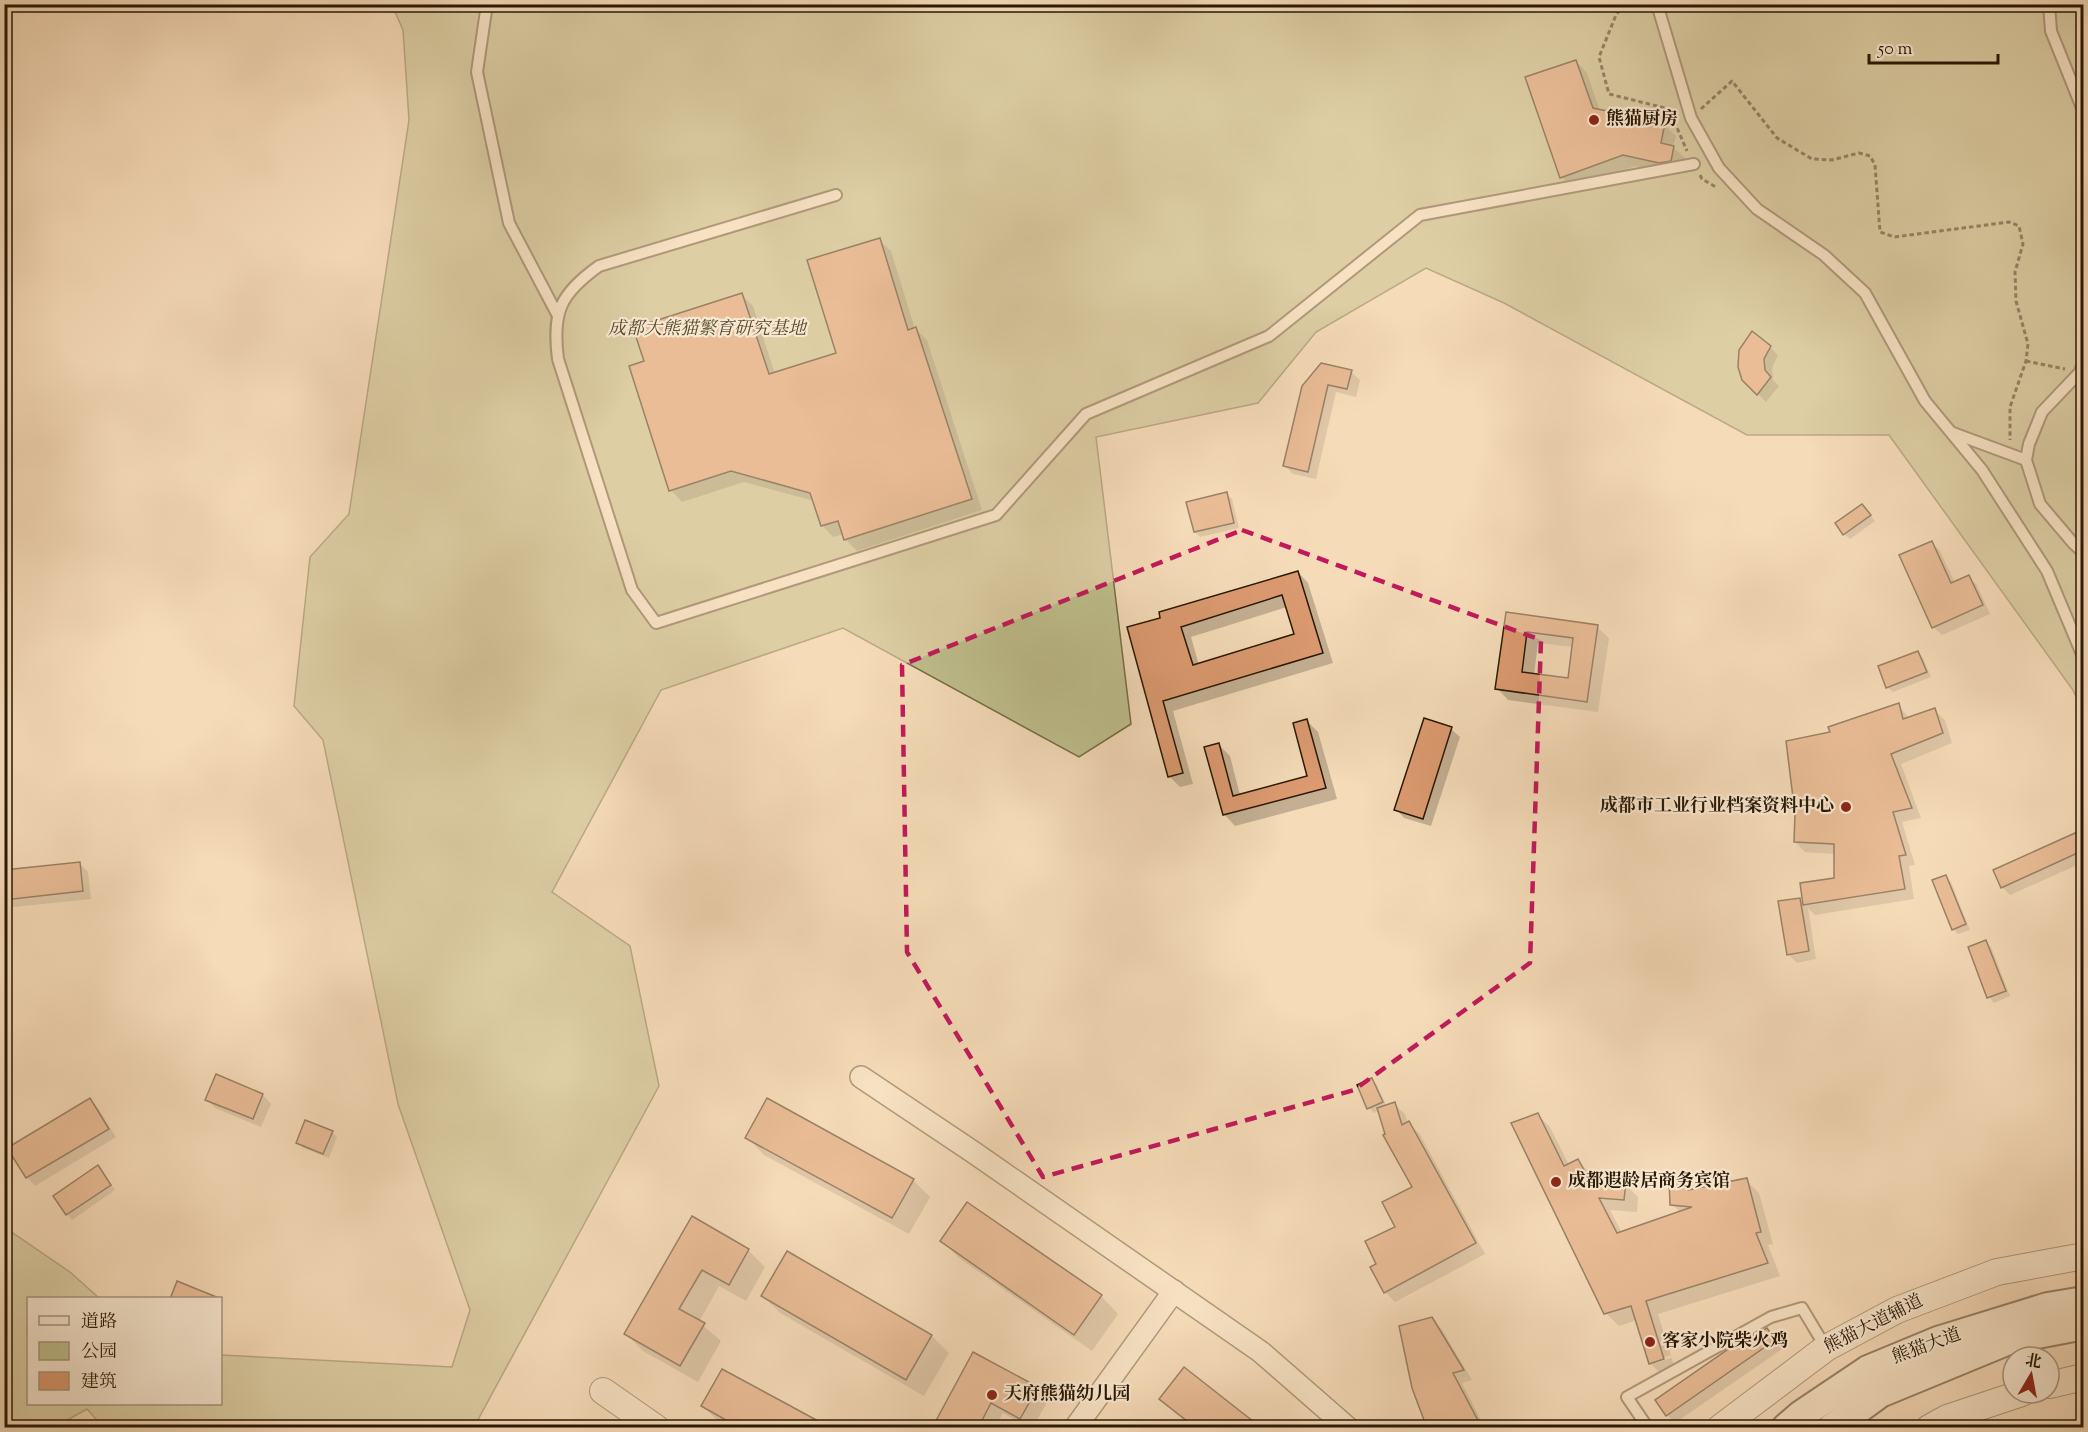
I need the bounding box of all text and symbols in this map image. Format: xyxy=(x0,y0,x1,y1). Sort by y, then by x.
scale bar xyxy=(1869,27,1998,65)
text: 50 m xyxy=(1877,37,1913,63)
place label: 熊猫厨房 xyxy=(1606,107,1678,133)
marker: 熊猫厨房 xyxy=(1587,113,1601,127)
park label: 成都大熊猫繁育研究基地 xyxy=(608,317,808,343)
place label: 成都市工业行业档案资料中心 xyxy=(1600,794,1834,820)
marker: 成都市工业行业档案资料中心 xyxy=(1839,800,1853,814)
place label: 成都遐龄居商务宾馆 xyxy=(1568,1169,1730,1195)
marker: 成都遐龄居商务宾馆 xyxy=(1549,1175,1563,1189)
street label: 熊猫大道辅道 xyxy=(1821,1291,1927,1359)
legend xyxy=(27,1297,222,1405)
text: 道路 xyxy=(81,1310,117,1336)
street label: 熊猫大道 xyxy=(1889,1325,1965,1369)
place label: 客家小院柴火鸡 xyxy=(1662,1329,1788,1355)
marker: 客家小院柴火鸡 xyxy=(1643,1335,1657,1349)
text: 公园 xyxy=(81,1340,117,1366)
north arrow xyxy=(2001,1345,2061,1405)
text: 北 xyxy=(2023,1350,2043,1375)
text: 建筑 xyxy=(81,1370,117,1396)
place label: 天府熊猫幼儿园 xyxy=(1004,1382,1130,1408)
marker: 天府熊猫幼儿园 xyxy=(985,1388,999,1402)

